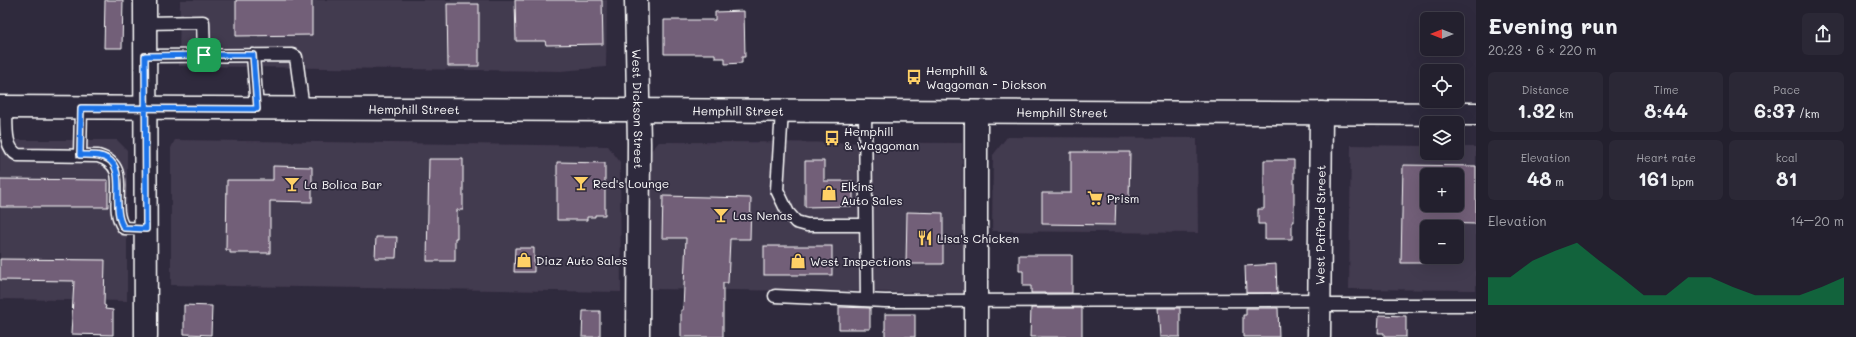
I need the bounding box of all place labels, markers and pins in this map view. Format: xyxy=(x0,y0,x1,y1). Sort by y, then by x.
pin xyxy=(187,38,221,72)
place label: Hemphill & Waggoman - Dickson xyxy=(926,62,1046,92)
bus stop icon: Hemphill & Waggoman - Dickson xyxy=(905,68,923,86)
place label: Hemphill & Waggoman xyxy=(844,123,919,153)
bus stop icon: Hemphill & Waggoman xyxy=(823,129,841,147)
bar icon: Red's Lounge xyxy=(572,174,590,192)
bar icon: La Bolica Bar xyxy=(283,175,301,193)
place label: Red's Lounge xyxy=(593,175,669,191)
place label: La Bolica Bar xyxy=(304,176,382,192)
place label: Elkins Auto Sales xyxy=(841,178,903,208)
shop icon: Elkins Auto Sales xyxy=(820,184,838,202)
supermarket icon: Prism xyxy=(1086,189,1104,207)
place label: Prism xyxy=(1107,190,1139,206)
bar icon: Las Nenas xyxy=(712,206,730,224)
place label: Las Nenas xyxy=(733,207,793,223)
restaurant icon: Lisa's Chicken xyxy=(916,229,934,247)
place label: Lisa's Chicken xyxy=(937,230,1019,246)
shop icon: Diaz Auto Sales xyxy=(515,251,533,269)
place label: Diaz Auto Sales xyxy=(536,252,628,268)
shop icon: West Inspections xyxy=(789,252,807,270)
place label: West Inspections xyxy=(810,253,911,269)

